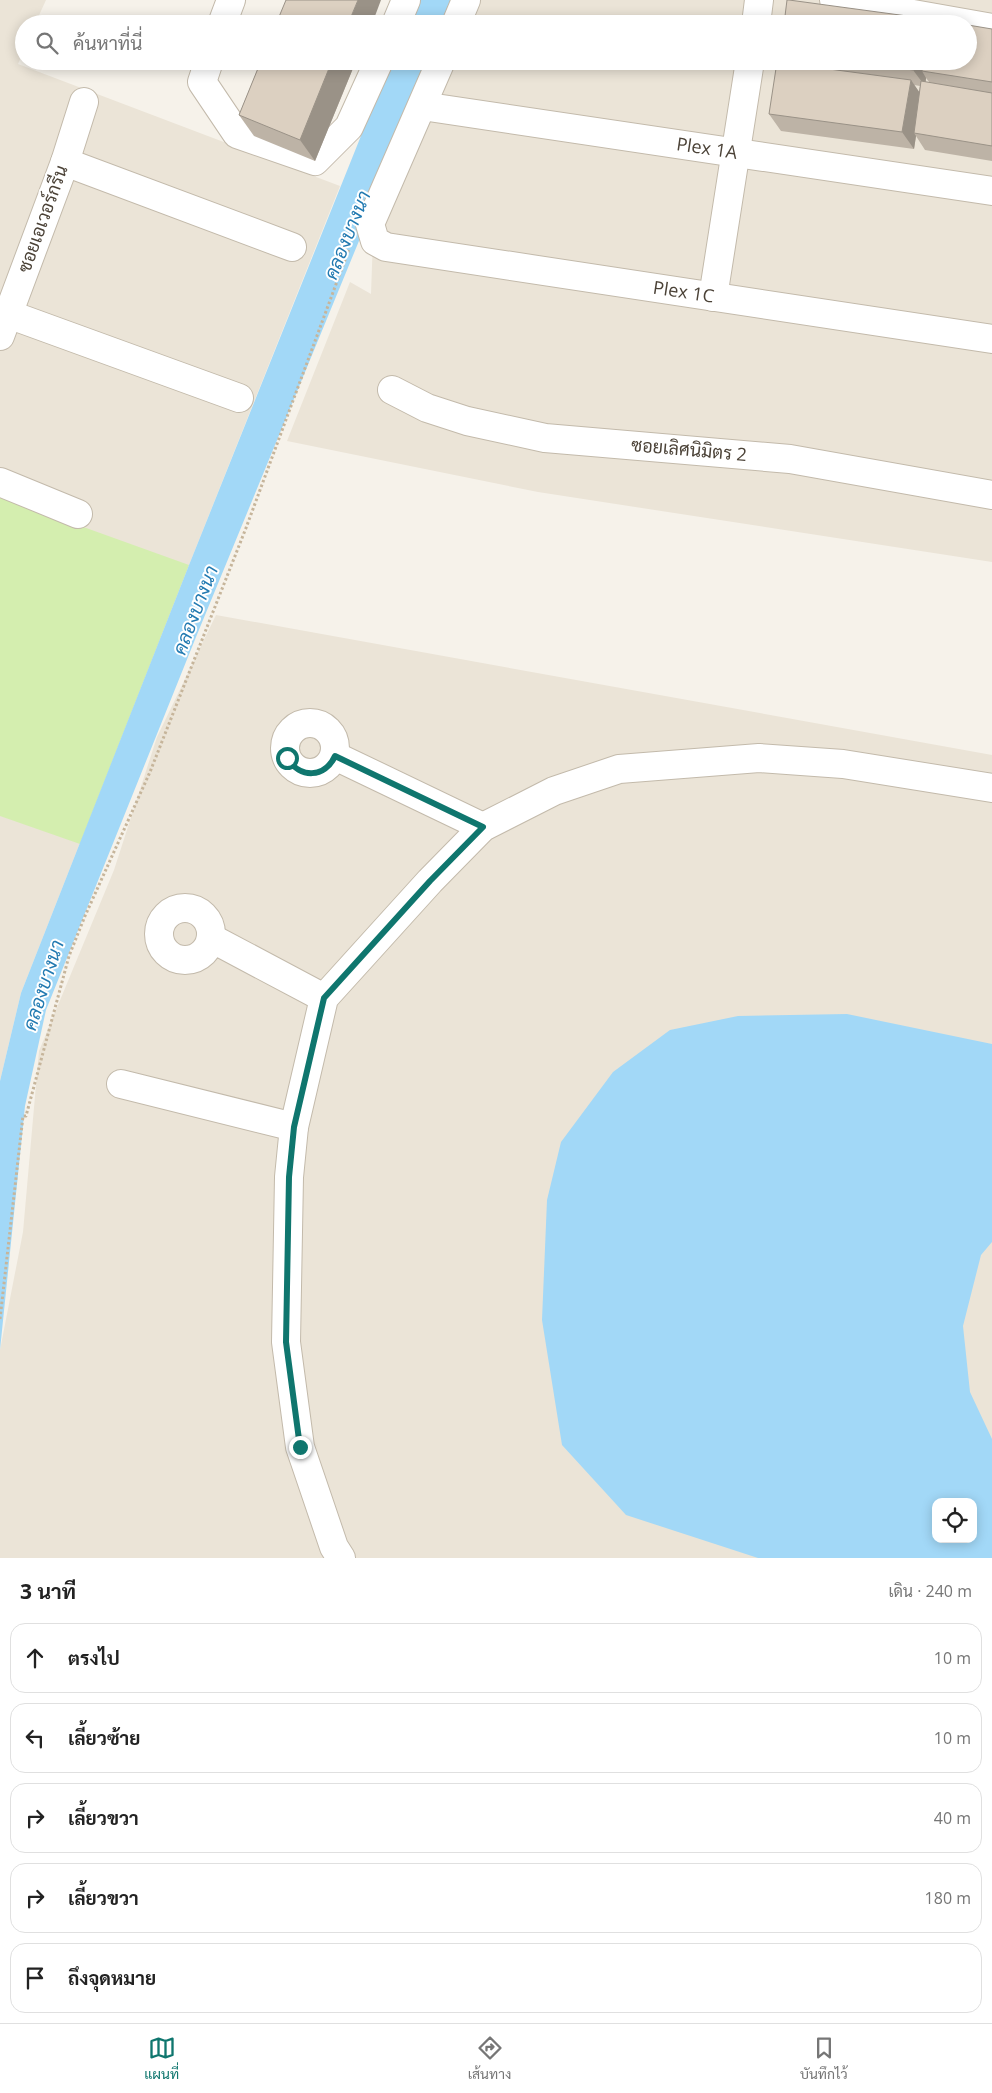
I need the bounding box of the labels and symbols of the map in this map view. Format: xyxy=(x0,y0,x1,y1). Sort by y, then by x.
street label: Plex 1A xyxy=(675,131,740,164)
street label: ซอยเอเวอร์กรีน xyxy=(12,162,73,276)
water label: คลองบางนา xyxy=(317,187,377,283)
street label: Plex 1C xyxy=(652,275,716,308)
street label: ซอยเลิศนิมิตร 2 xyxy=(630,432,748,466)
water label: คลองบางนา xyxy=(166,562,224,658)
route start xyxy=(276,747,299,770)
water label: คลองบางนา xyxy=(16,936,70,1034)
route end xyxy=(289,1436,312,1459)

